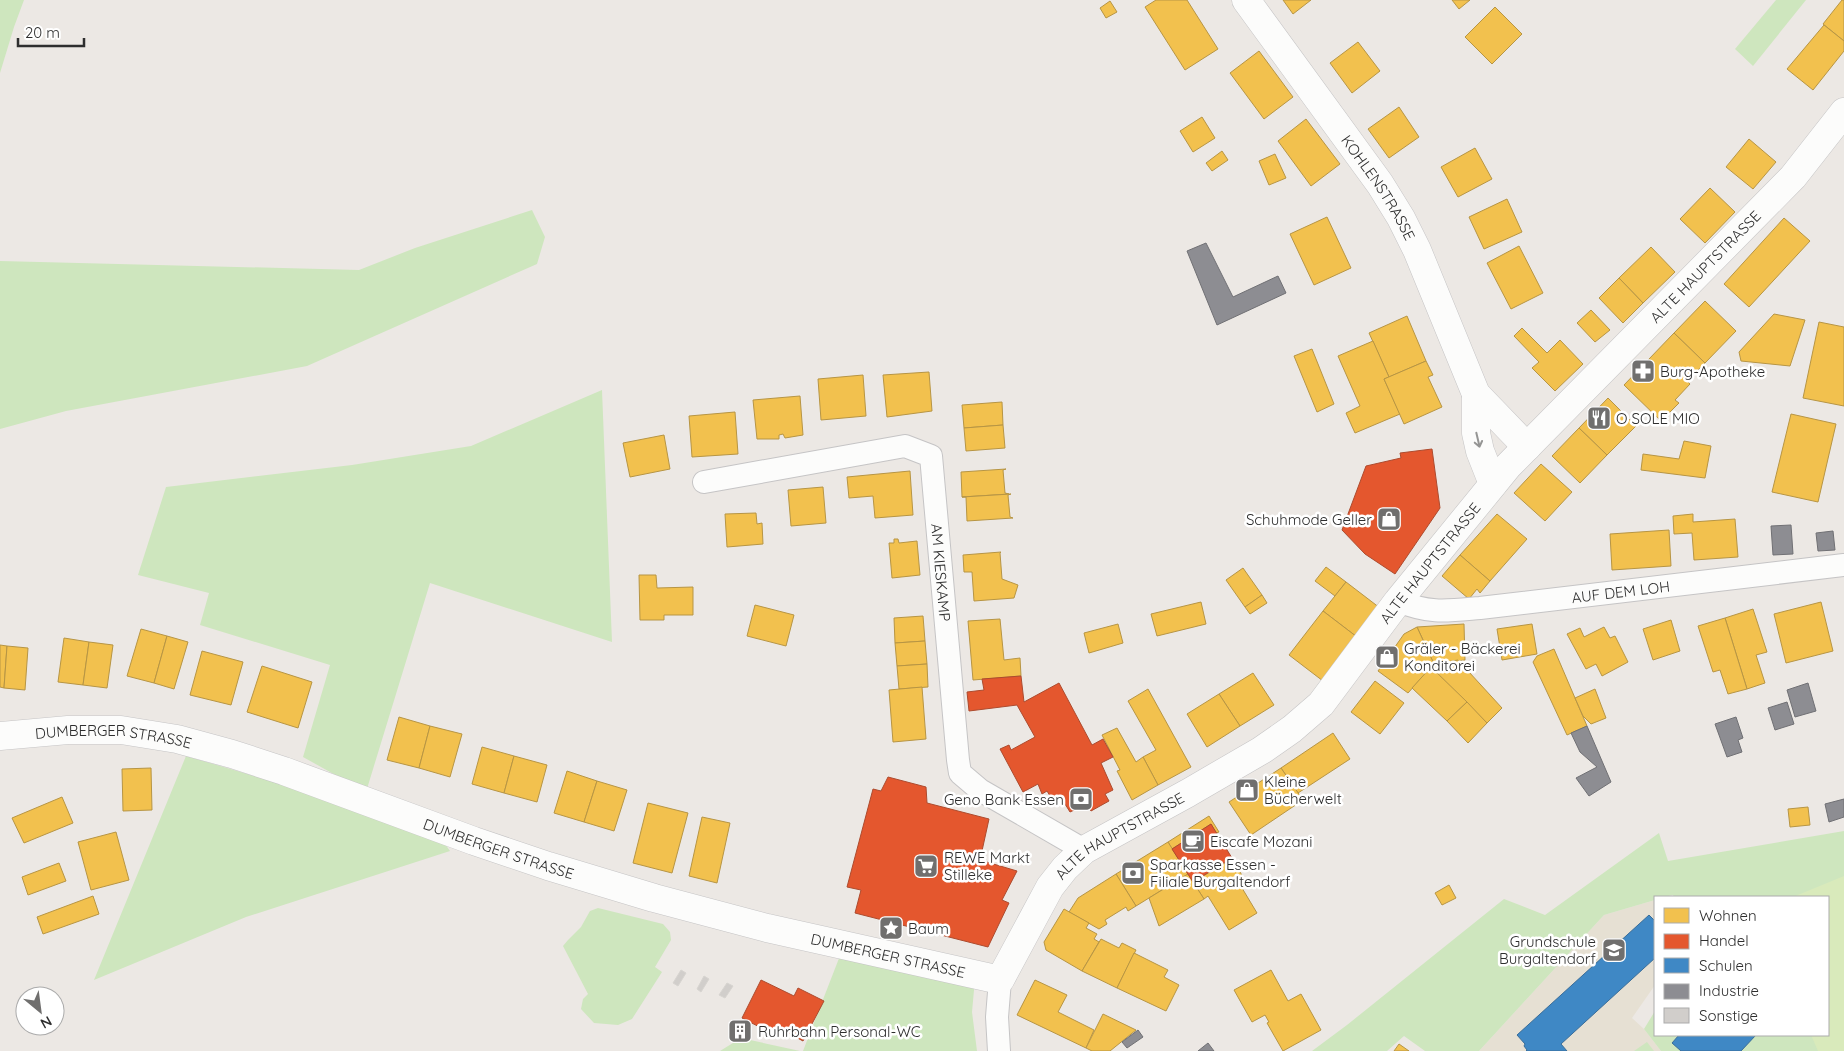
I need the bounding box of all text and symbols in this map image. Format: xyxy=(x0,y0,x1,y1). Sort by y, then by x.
scale bar xyxy=(18,15,84,47)
text: 20 m xyxy=(25,23,60,42)
street label: KOHLENSTRASSE xyxy=(1338,131,1420,243)
street label: ALTE HAUPTSTRASSE xyxy=(1645,206,1765,326)
pharmacy icon: Burg-Apotheke xyxy=(1630,358,1656,384)
place label: Burg-Apotheke xyxy=(1660,362,1765,381)
restaurant icon: O SOLE MIO xyxy=(1586,405,1612,431)
place label: O SOLE MIO xyxy=(1616,409,1700,428)
one-way arrow xyxy=(1474,432,1483,448)
street label: ALTE HAUPTSTRASSE xyxy=(1375,498,1484,627)
shop icon: Schuhmode Geller xyxy=(1376,506,1402,532)
place label: Schuhmode Geller xyxy=(1246,510,1372,529)
street label: AM KIESKAMP xyxy=(928,523,955,622)
street label: AUF DEM LOH xyxy=(1570,576,1671,607)
place label: Gräler - Bäckerei Konditorei xyxy=(1404,639,1521,675)
shop icon: Gräler - Bäckerei Konditorei xyxy=(1374,644,1400,670)
street label: DUMBERGER STRASSE xyxy=(34,720,194,752)
place label: Kleine Bücherwelt xyxy=(1264,772,1342,808)
shop icon: Kleine Bücherwelt xyxy=(1234,777,1260,803)
bank icon: Geno Bank Essen xyxy=(1068,786,1094,812)
street label: ALTE HAUPTSTRASSE xyxy=(1050,788,1187,883)
place label: Geno Bank Essen xyxy=(944,790,1064,809)
street label: DUMBERGER STRASSE xyxy=(421,814,576,883)
cafe icon: Eiscafe Mozani xyxy=(1180,828,1206,854)
place label: Eiscafe Mozani xyxy=(1210,832,1313,851)
place label: REWE Markt Stilleke xyxy=(944,848,1030,884)
supermarket icon: REWE Markt Stilleke xyxy=(913,853,939,879)
place label: Sparkasse Essen - Filiale Burgaltendorf xyxy=(1150,855,1291,891)
bank icon: Sparkasse Essen - Filiale Burgaltendorf xyxy=(1120,860,1146,886)
legend xyxy=(1654,896,1829,1036)
text: Wohnen xyxy=(1699,906,1757,925)
place icon: Baum xyxy=(878,915,904,941)
place label: Baum xyxy=(908,919,949,938)
street label: DUMBERGER STRASSE xyxy=(809,929,967,981)
text: Handel xyxy=(1699,931,1749,950)
place label: Grundschule Burgaltendorf xyxy=(1499,932,1597,968)
school or university icon: Grundschule Burgaltendorf xyxy=(1601,937,1627,963)
text: Schulen xyxy=(1699,956,1753,975)
text: Industrie xyxy=(1699,981,1759,1000)
north arrow xyxy=(15,986,65,1036)
text: Sonstige xyxy=(1699,1006,1758,1025)
text: N xyxy=(37,1012,55,1033)
building icon: Ruhrbahn Personal-WC xyxy=(727,1018,753,1044)
place label: Ruhrbahn Personal-WC xyxy=(758,1022,921,1041)

